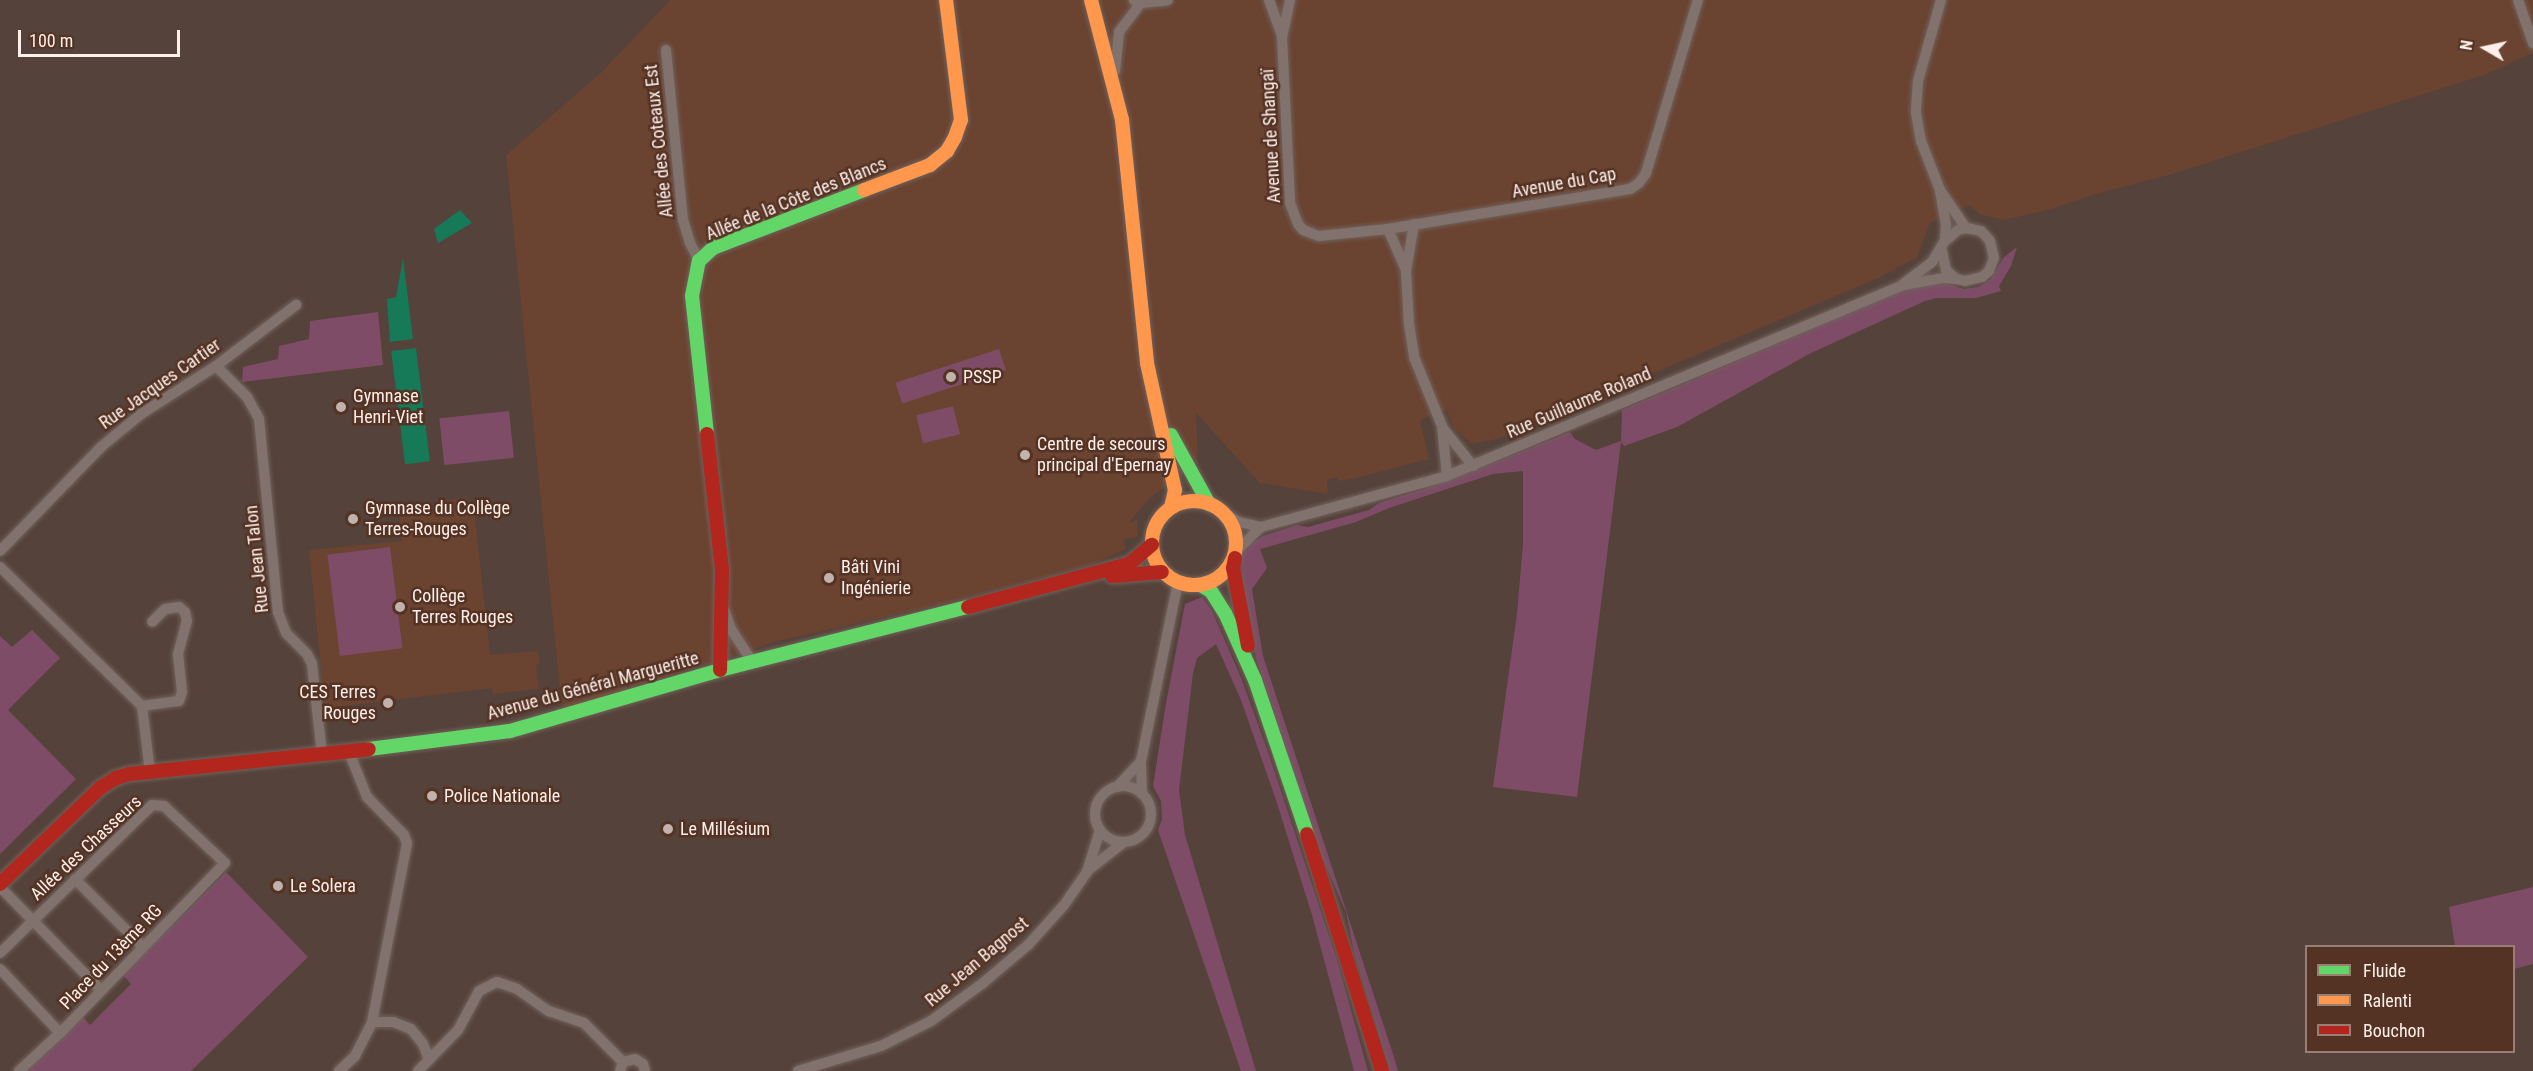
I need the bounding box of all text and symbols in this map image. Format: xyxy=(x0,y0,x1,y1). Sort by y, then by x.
scale bar xyxy=(21,18,183,56)
north arrow xyxy=(2455,18,2515,78)
text: 100 m xyxy=(29,30,73,51)
text: N xyxy=(2457,39,2477,51)
street label: Allée des Coteaux Est xyxy=(640,63,678,219)
street label: Avenue de Shangaï xyxy=(1257,68,1285,204)
street label: Allée de la Côte des Blancs xyxy=(703,153,889,245)
street label: Avenue du Cap xyxy=(1510,163,1618,203)
street label: Rue Jacques Cartier xyxy=(95,334,225,434)
street label: Rue Guillaume Roland xyxy=(1503,363,1655,443)
place label: PSSP xyxy=(963,366,1002,388)
marker: PSSP xyxy=(944,370,958,384)
place label: Gymnase Henri-Viet xyxy=(353,386,423,428)
marker: Gymnase Henri-Viet xyxy=(334,400,348,414)
place label: Centre de secours principal d'Epernay xyxy=(1037,434,1171,476)
marker: Centre de secours principal d'Epernay xyxy=(1018,448,1032,462)
place label: Gymnase du Collège Terres-Rouges xyxy=(365,498,510,540)
street label: Rue Jean Talon xyxy=(241,504,273,614)
marker: Gymnase du Collège Terres-Rouges xyxy=(346,512,360,526)
place label: Bâti Vini Ingénierie xyxy=(841,557,911,600)
marker: Bâti Vini Ingénierie xyxy=(822,571,836,585)
place label: Collège Terres Rouges xyxy=(412,586,513,628)
marker: Collège Terres Rouges xyxy=(393,600,407,614)
street label: Avenue du Général Margueritte xyxy=(485,647,701,725)
place label: CES Terres Rouges xyxy=(299,682,376,724)
marker: CES Terres Rouges xyxy=(381,696,395,710)
place label: Police Nationale xyxy=(444,785,560,807)
marker: Police Nationale xyxy=(425,789,439,803)
street label: Allée des Chasseurs xyxy=(26,791,146,905)
place label: Le Millésium xyxy=(680,818,770,840)
marker: Le Millésium xyxy=(661,822,675,836)
place label: Le Solera xyxy=(290,875,356,897)
marker: Le Solera xyxy=(271,879,285,893)
street label: Place du 13ème RG xyxy=(55,900,167,1014)
street label: Rue Jean Bagnost xyxy=(921,913,1033,1011)
legend xyxy=(2305,945,2515,1053)
text: Fluide xyxy=(2363,960,2406,981)
text: Ralenti xyxy=(2363,990,2412,1011)
text: Bouchon xyxy=(2363,1020,2425,1041)

